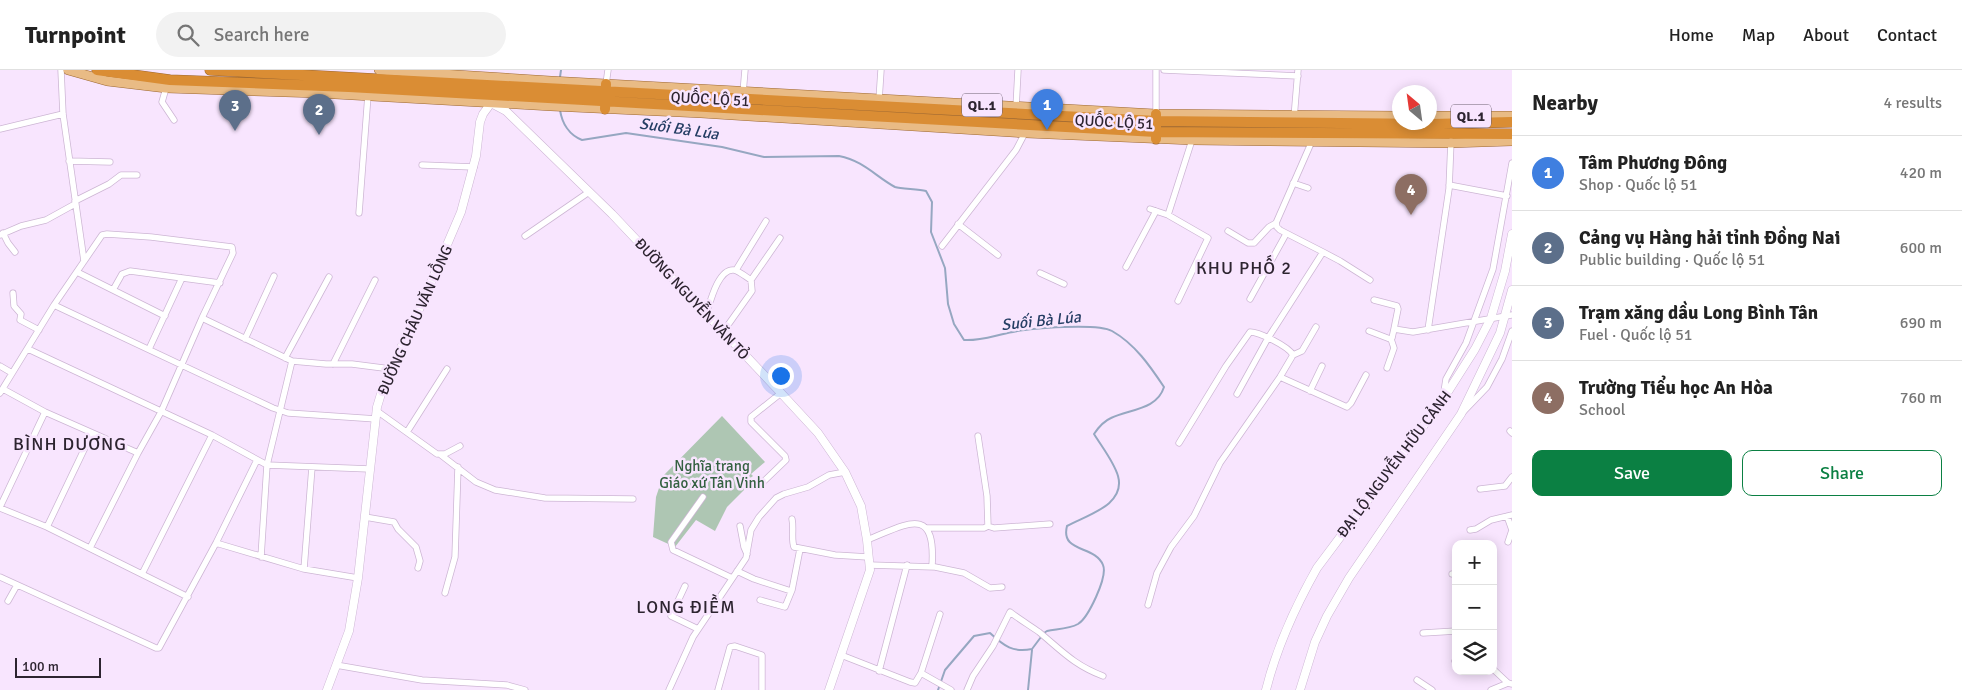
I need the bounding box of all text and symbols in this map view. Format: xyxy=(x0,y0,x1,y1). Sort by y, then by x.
search box xyxy=(156,12,506,57)
text: Turnpoint xyxy=(25,20,126,50)
icon: search xyxy=(174,21,202,49)
text: Search here xyxy=(214,23,309,47)
text: Home xyxy=(1669,24,1714,46)
text: Map xyxy=(1742,24,1775,46)
text: About xyxy=(1803,24,1849,46)
text: Contact xyxy=(1877,24,1937,46)
street label: QUỐC LỘ 51 xyxy=(670,85,750,110)
north arrow xyxy=(1392,85,1437,130)
pin: 1 xyxy=(1031,89,1063,130)
pin: 3 xyxy=(219,90,251,131)
text: Nearby xyxy=(1532,90,1598,116)
text: 4 results xyxy=(1883,93,1942,113)
pin: 2 xyxy=(303,94,335,135)
road number: QL.1 xyxy=(962,94,1002,116)
road number: QL.1 xyxy=(1451,104,1491,128)
street label: QUỐC LỘ 51 xyxy=(1074,108,1154,133)
water label: Suối Bà Lúa xyxy=(638,114,721,145)
text: Tâm Phương Đông xyxy=(1579,151,1727,175)
text: 1 xyxy=(1544,163,1552,183)
text: 420 m xyxy=(1900,163,1942,183)
pin: 4 xyxy=(1395,174,1427,215)
text: Shop · Quốc lộ 51 xyxy=(1579,175,1698,195)
text: Cảng vụ Hàng hải tỉnh Đồng Nai xyxy=(1579,226,1840,250)
street label: ĐƯỜNG NGUYỄN VĂN TỎ xyxy=(631,232,756,364)
text: 2 xyxy=(1544,238,1552,258)
text: 600 m xyxy=(1900,238,1942,258)
street label: ĐƯỜNG CHÂU VĂN LỒNG xyxy=(371,241,456,398)
text: Public building · Quốc lộ 51 xyxy=(1579,250,1765,270)
district label: KHU PHỐ 2 xyxy=(1196,254,1292,279)
text: Trạm xăng dầu Long Bình Tân xyxy=(1579,301,1818,325)
water label: Suối Bà Lúa xyxy=(1000,307,1083,335)
text: 3 xyxy=(1544,313,1552,333)
text: 690 m xyxy=(1900,313,1942,333)
text: Fuel · Quốc lộ 51 xyxy=(1579,325,1692,345)
your location xyxy=(768,363,794,389)
text: Trường Tiểu học An Hòa xyxy=(1579,376,1773,400)
street label: ĐẠI LỘ NGUYỄN HỮU CẢNH xyxy=(1330,385,1455,541)
text: 4 xyxy=(1544,388,1552,408)
text: 760 m xyxy=(1900,388,1942,408)
text: School xyxy=(1579,400,1625,420)
district label: BÌNH DƯƠNG xyxy=(13,433,127,455)
button: Save xyxy=(1532,450,1732,496)
button: Share xyxy=(1742,450,1942,496)
park label: Nghĩa trang Giáo xứ Tân Vinh xyxy=(659,457,765,492)
map controls xyxy=(1452,540,1497,675)
button: + xyxy=(1452,540,1497,585)
button: − xyxy=(1452,585,1497,630)
district label: LONG ĐIỀM xyxy=(636,593,736,618)
button: layers xyxy=(1452,630,1497,675)
scale bar xyxy=(15,655,101,678)
text: 100 m xyxy=(22,658,59,675)

